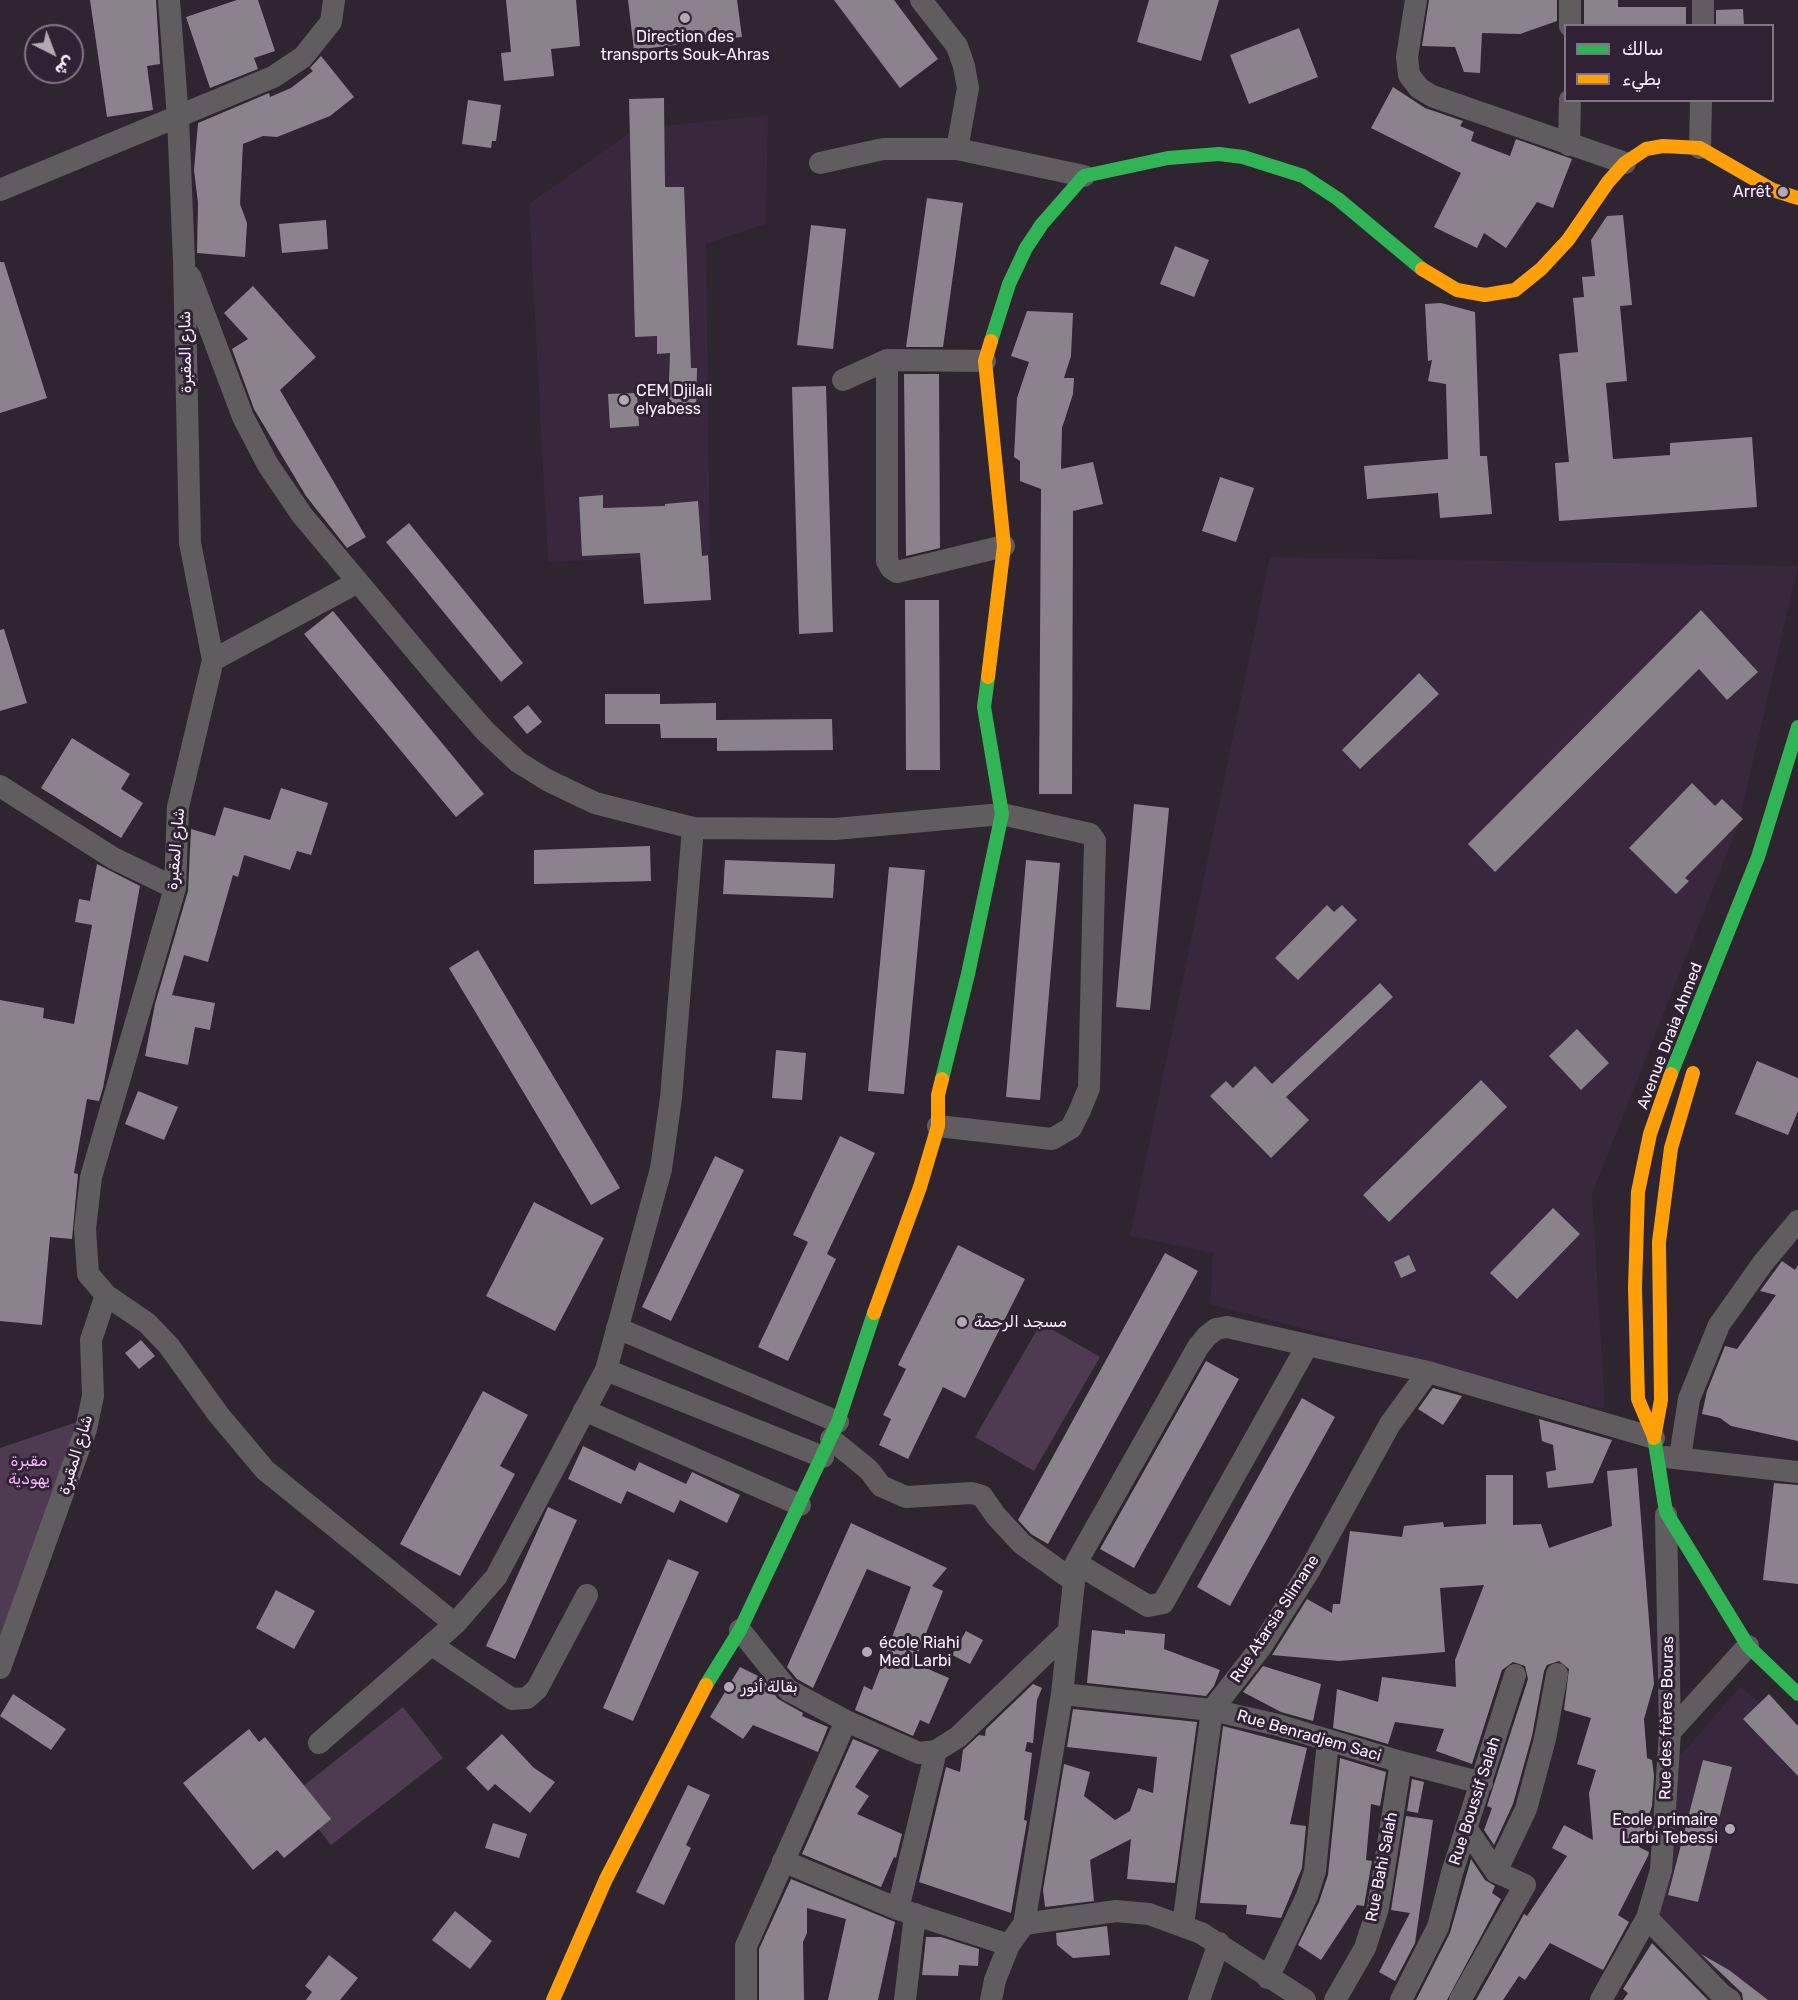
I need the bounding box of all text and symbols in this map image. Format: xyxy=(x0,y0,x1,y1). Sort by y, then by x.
marker: Direction des transports Souk-Ahras xyxy=(678,11,692,25)
north arrow xyxy=(24,24,84,84)
legend xyxy=(1564,24,1774,102)
place label: Direction des transports Souk-Ahras xyxy=(600,27,770,65)
text: سالك xyxy=(1622,38,1663,60)
text: ش xyxy=(51,52,79,80)
text: بطيء xyxy=(1622,68,1661,90)
place label: Arrêt xyxy=(1733,182,1771,202)
marker: Arrêt xyxy=(1776,185,1790,199)
street label: شارع المقبرة xyxy=(176,311,196,393)
place label: CEM Djilali elyabess xyxy=(636,381,712,419)
marker: CEM Djilali elyabess xyxy=(617,393,631,407)
street label: شارع المقبرة xyxy=(163,807,189,891)
street label: Avenue Draia Ahmed xyxy=(1633,960,1707,1112)
place label: مسجد الرحمة xyxy=(974,1312,1067,1332)
marker: مسجد الرحمة xyxy=(955,1315,969,1329)
street label: شارع المقبرة xyxy=(55,1413,97,1497)
park label: مقبرة يهودية xyxy=(8,1451,50,1489)
street label: Rue Atarsia Slimane xyxy=(1226,1551,1324,1687)
place label: école Riahi Med Larbi xyxy=(879,1633,960,1671)
street label: Rue des frères Bouras xyxy=(1656,1636,1678,1800)
marker: école Riahi Med Larbi xyxy=(860,1645,874,1659)
place label: بقالة أنور xyxy=(741,1677,798,1697)
marker: بقالة أنور xyxy=(722,1680,736,1694)
street label: Rue Benradjem Saci xyxy=(1235,1706,1383,1766)
street label: Rue Boussif Salah xyxy=(1445,1734,1505,1868)
place label: Ecole primaire Larbi Tebessi xyxy=(1612,1810,1718,1848)
street label: Rue Bahi Salah xyxy=(1362,1811,1402,1923)
marker: Ecole primaire Larbi Tebessi xyxy=(1723,1822,1737,1836)

